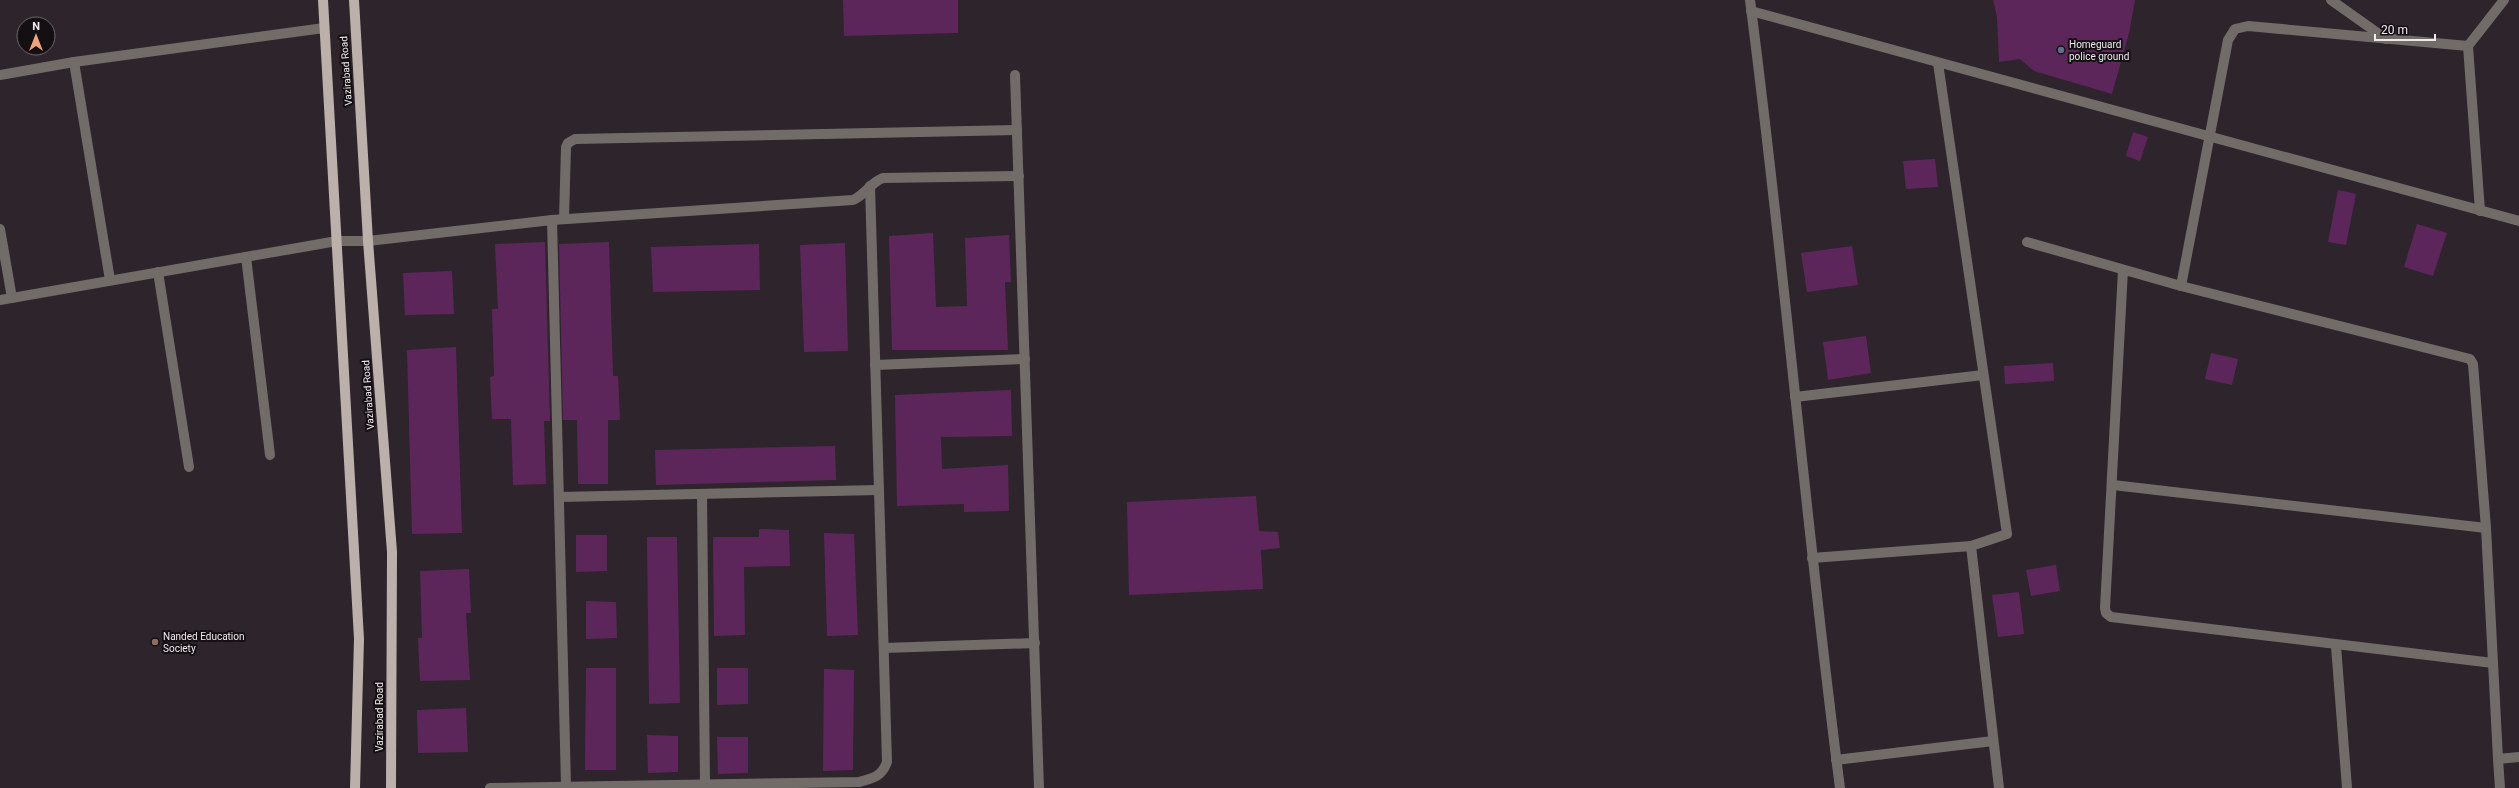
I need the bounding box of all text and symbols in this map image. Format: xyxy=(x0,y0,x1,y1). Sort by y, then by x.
north arrow xyxy=(16,16,56,56)
scale bar xyxy=(2375,16,2435,42)
text: N xyxy=(32,20,40,33)
text: 20 m xyxy=(2381,23,2408,37)
street label: Vazirabad Road xyxy=(338,36,354,106)
place label: Homeguard police ground xyxy=(2069,39,2129,62)
marker: Homeguard police ground xyxy=(2056,45,2066,55)
street label: Vazirabad Road xyxy=(360,360,376,430)
place label: Nanded Education Society xyxy=(163,631,245,654)
marker: Nanded Education Society xyxy=(150,637,160,647)
street label: Vazirabad Road xyxy=(374,682,385,752)

